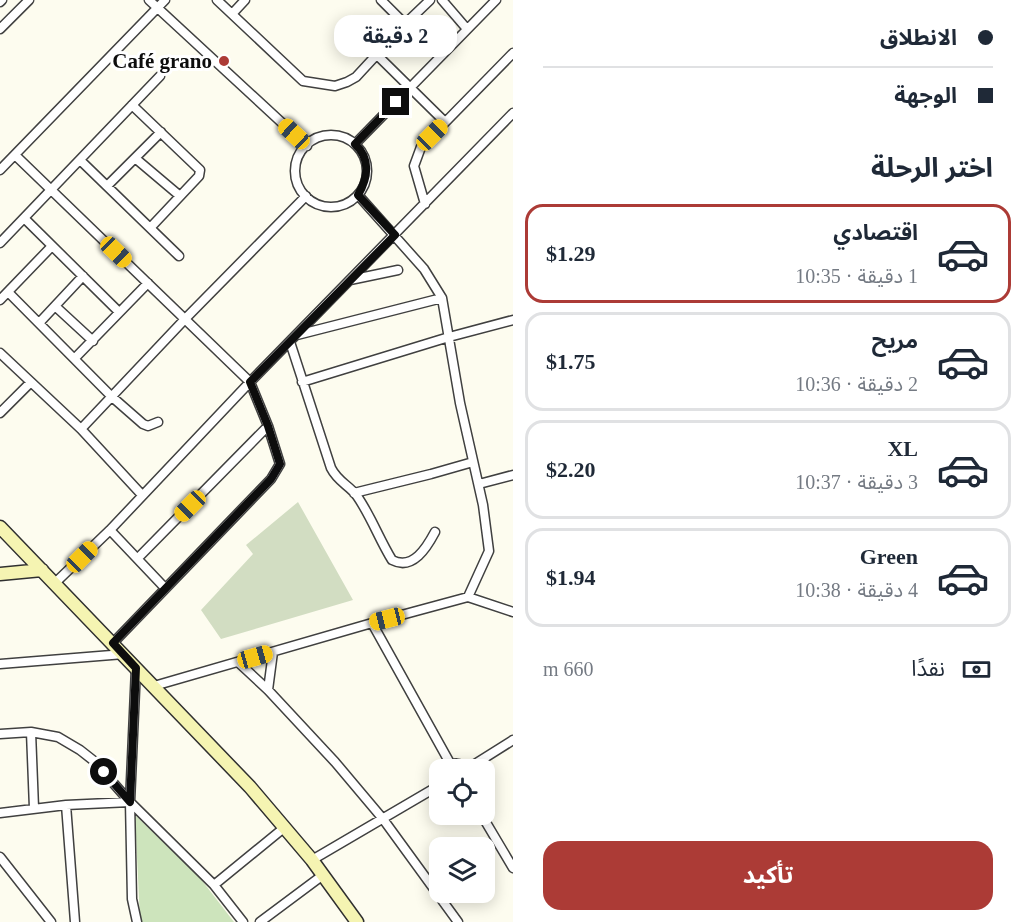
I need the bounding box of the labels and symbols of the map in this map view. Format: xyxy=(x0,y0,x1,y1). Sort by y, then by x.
callout: 2 دقيقة xyxy=(334,15,458,57)
place label: Café grano xyxy=(112,49,212,73)
marker: Café grano xyxy=(217,54,231,68)
route end xyxy=(382,88,409,115)
car xyxy=(275,115,313,153)
car xyxy=(413,116,451,154)
car xyxy=(97,233,135,271)
car xyxy=(171,487,209,525)
car xyxy=(63,538,101,576)
car xyxy=(367,606,407,632)
car xyxy=(235,643,275,671)
route start xyxy=(90,758,117,785)

